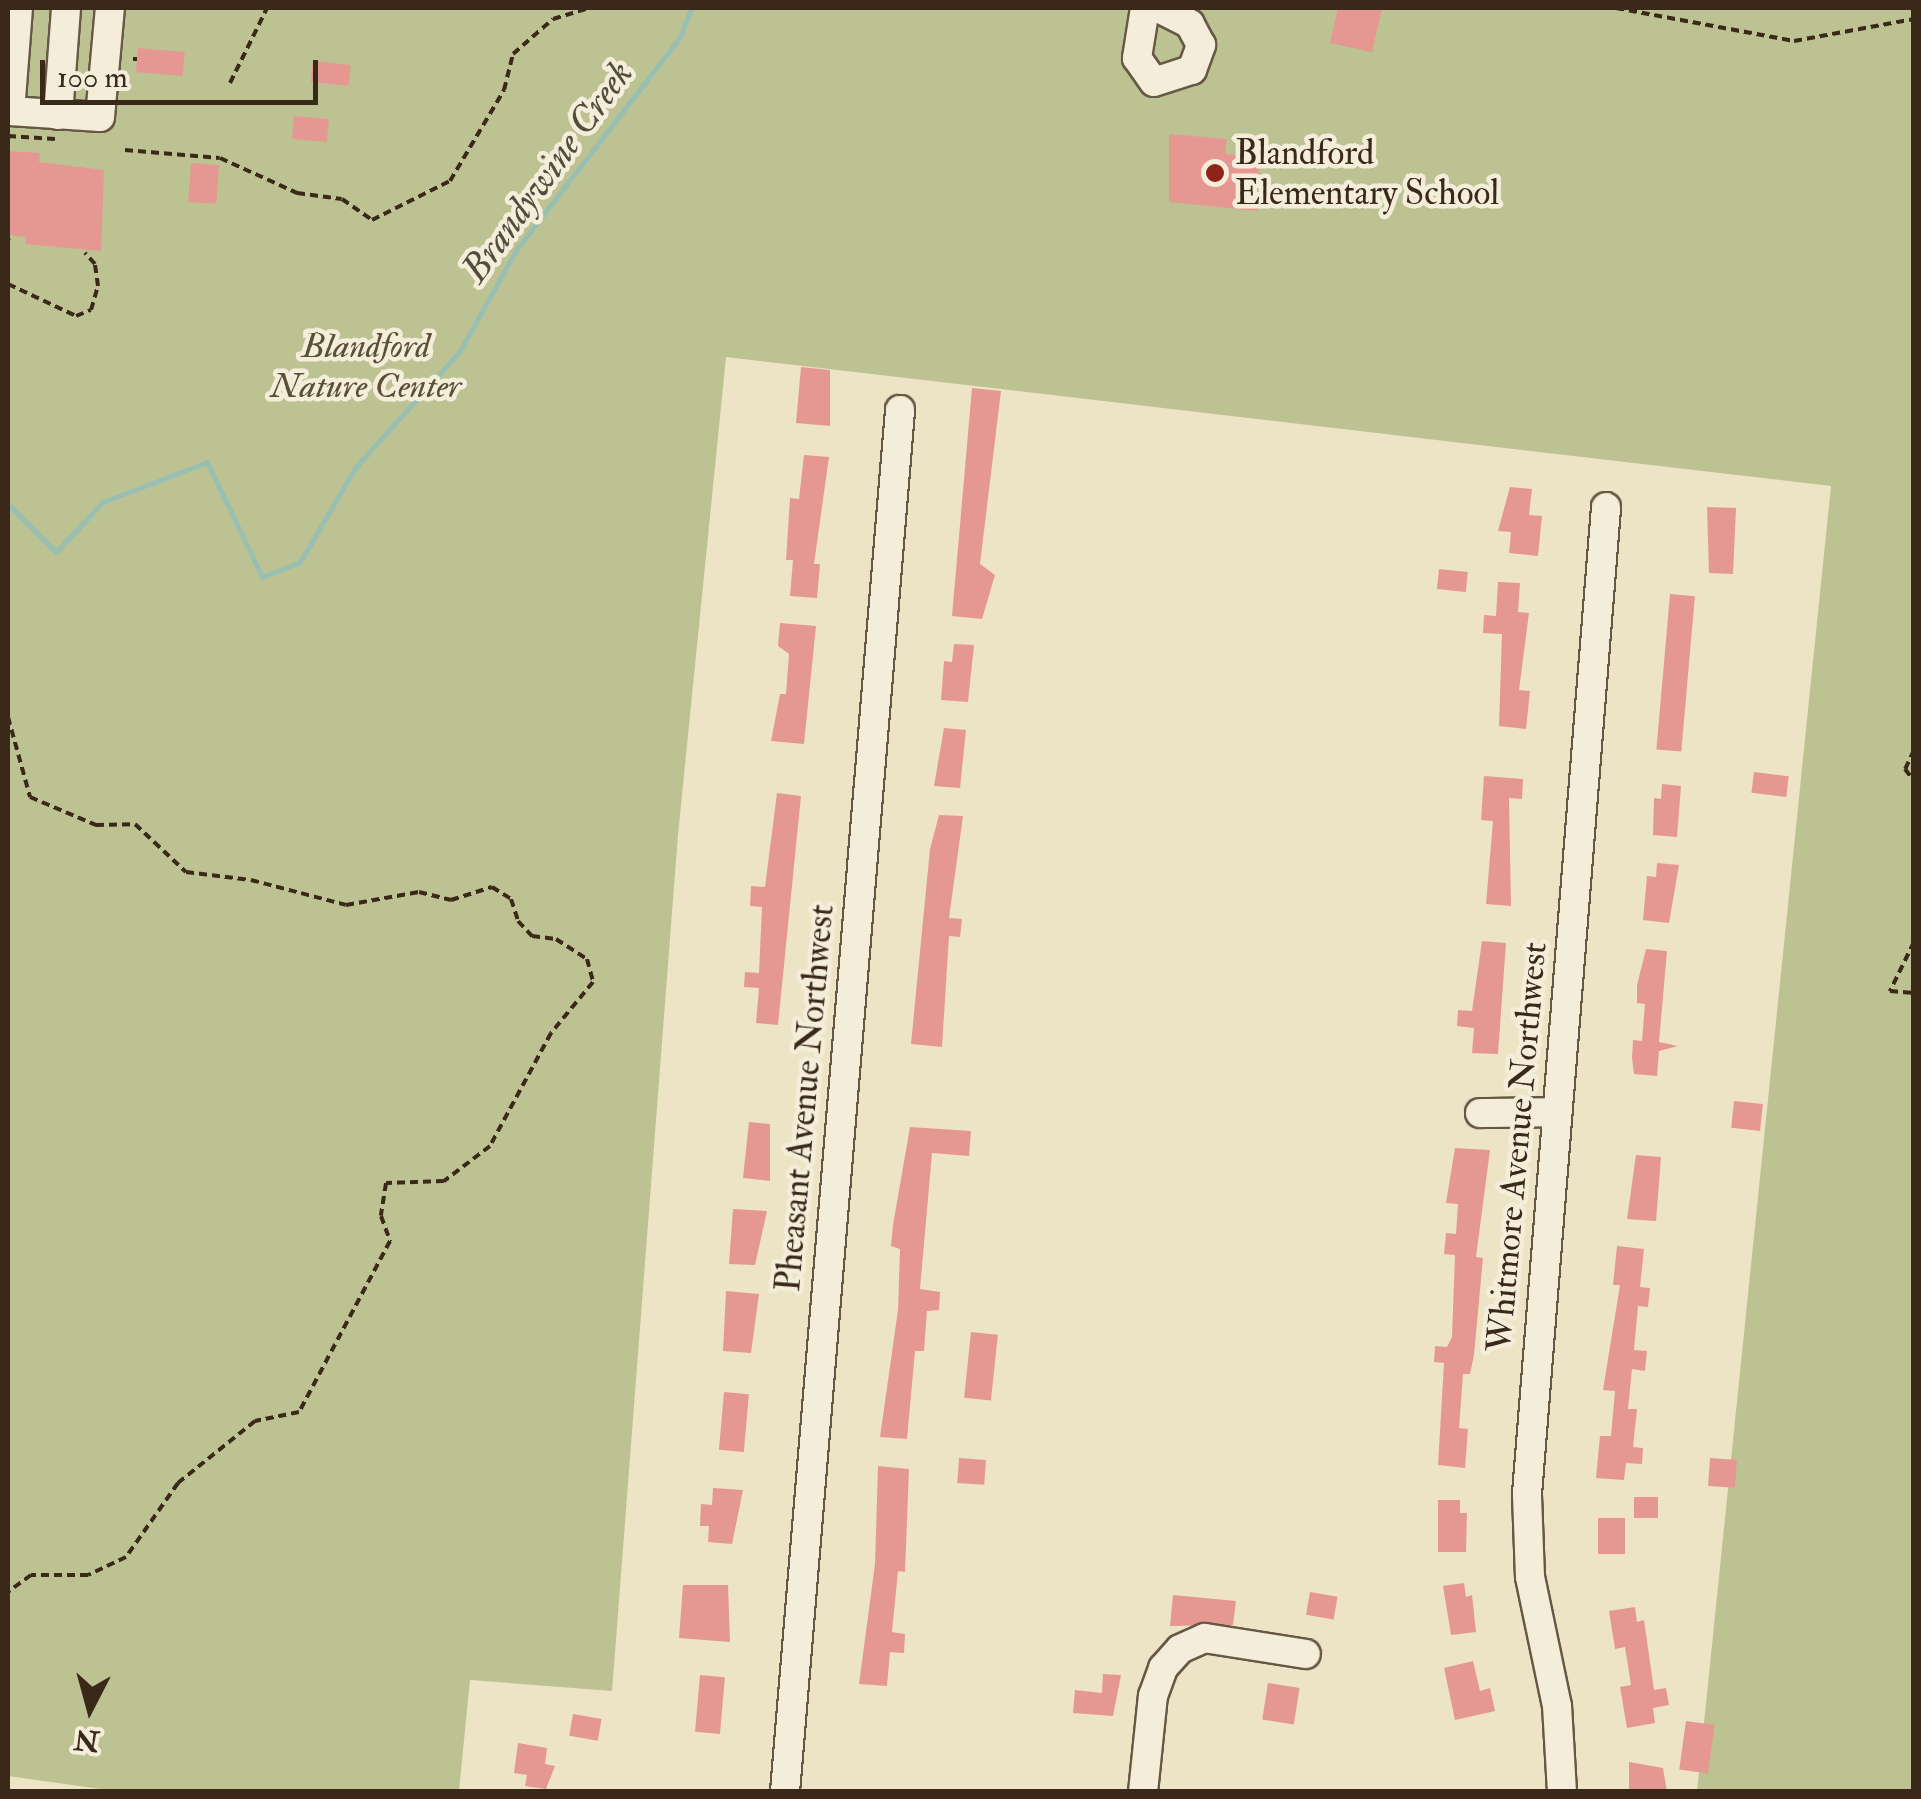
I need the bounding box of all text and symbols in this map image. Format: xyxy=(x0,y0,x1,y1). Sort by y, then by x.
scale bar xyxy=(45,40,322,102)
water label: Brandywine Creek xyxy=(453,53,643,291)
text: 100 m xyxy=(57,59,128,96)
place label: Blandford Elementary School xyxy=(1235,132,1499,214)
marker: Blandford Elementary School xyxy=(1204,162,1226,184)
park label: Blandford Nature Center xyxy=(271,325,461,407)
street label: Pheasant Avenue Northwest xyxy=(767,903,843,1293)
street label: Whitmore Avenue Northwest xyxy=(1478,940,1556,1354)
north arrow xyxy=(40,1659,140,1759)
text: N xyxy=(73,1721,101,1758)

